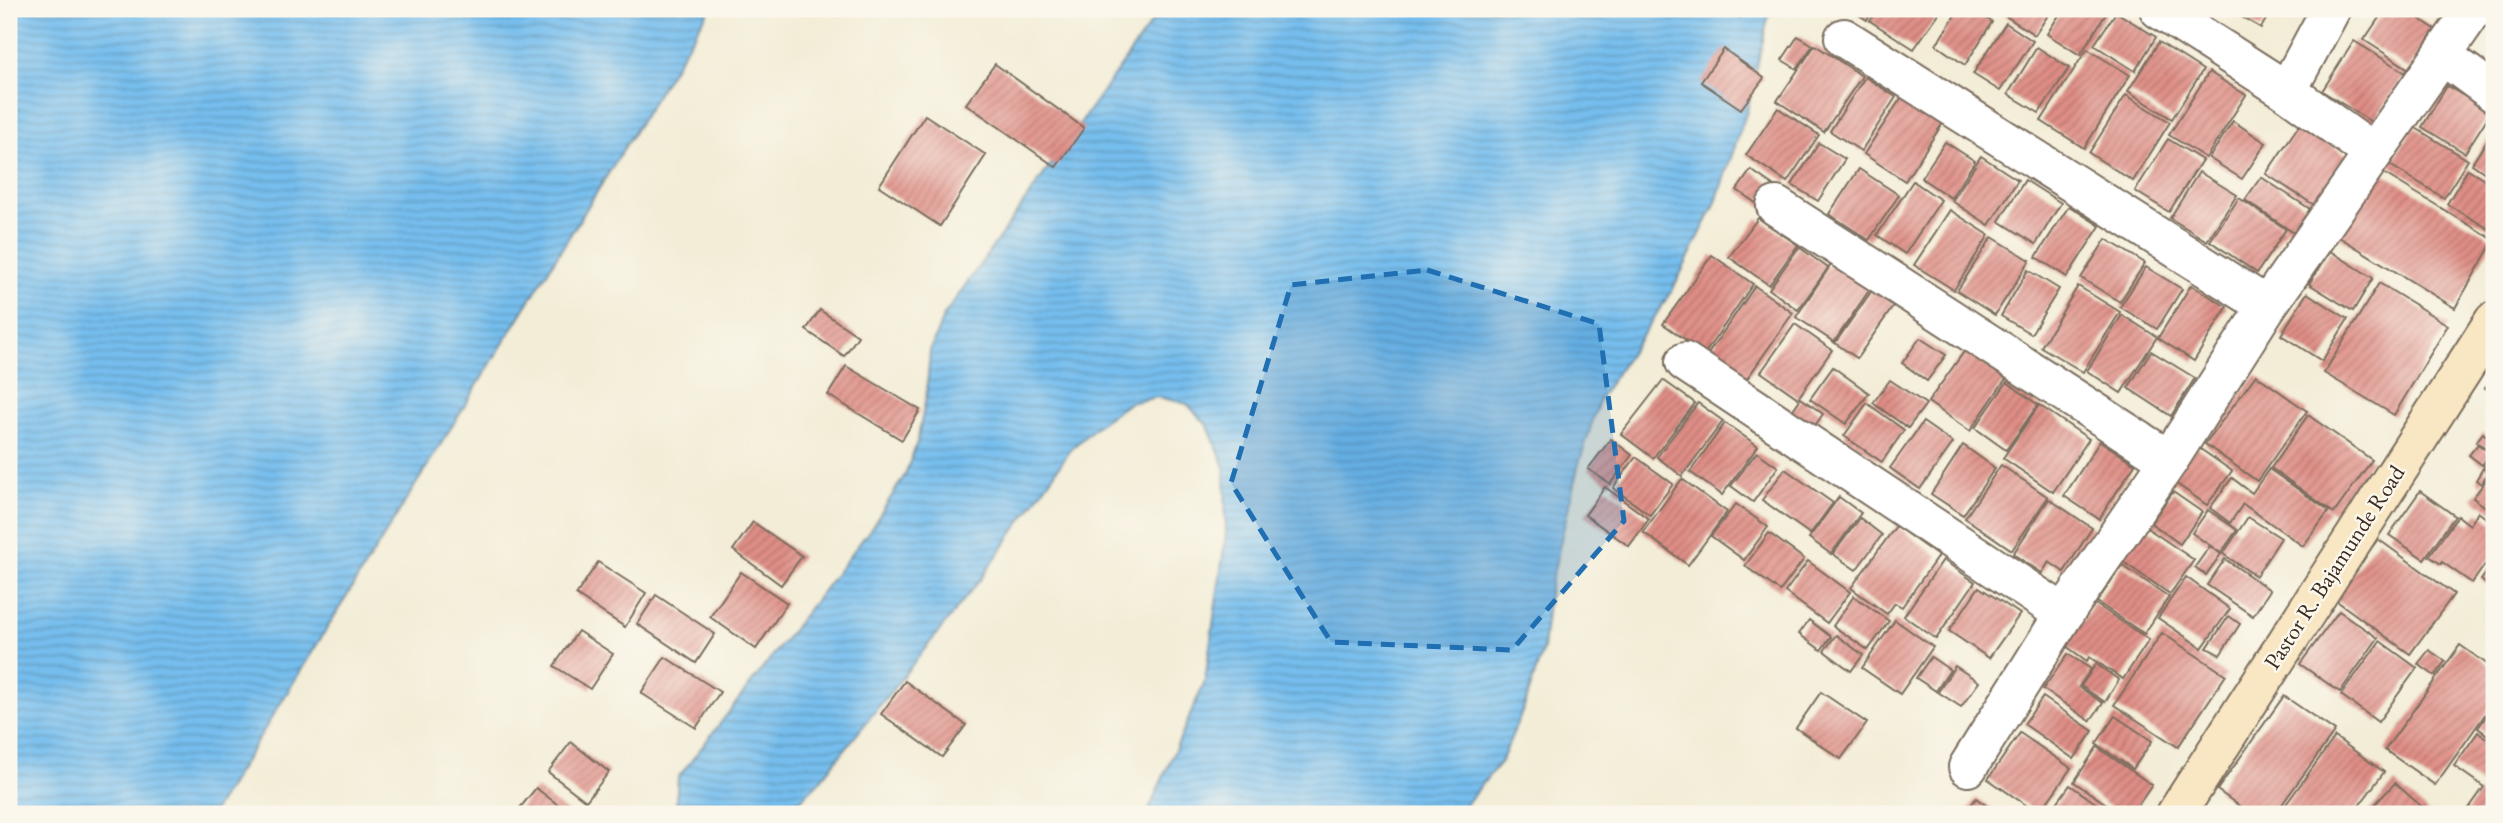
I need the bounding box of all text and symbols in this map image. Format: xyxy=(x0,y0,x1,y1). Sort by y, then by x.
street label: Pastor R. Bajamunde Road xyxy=(2257,459,2411,675)

